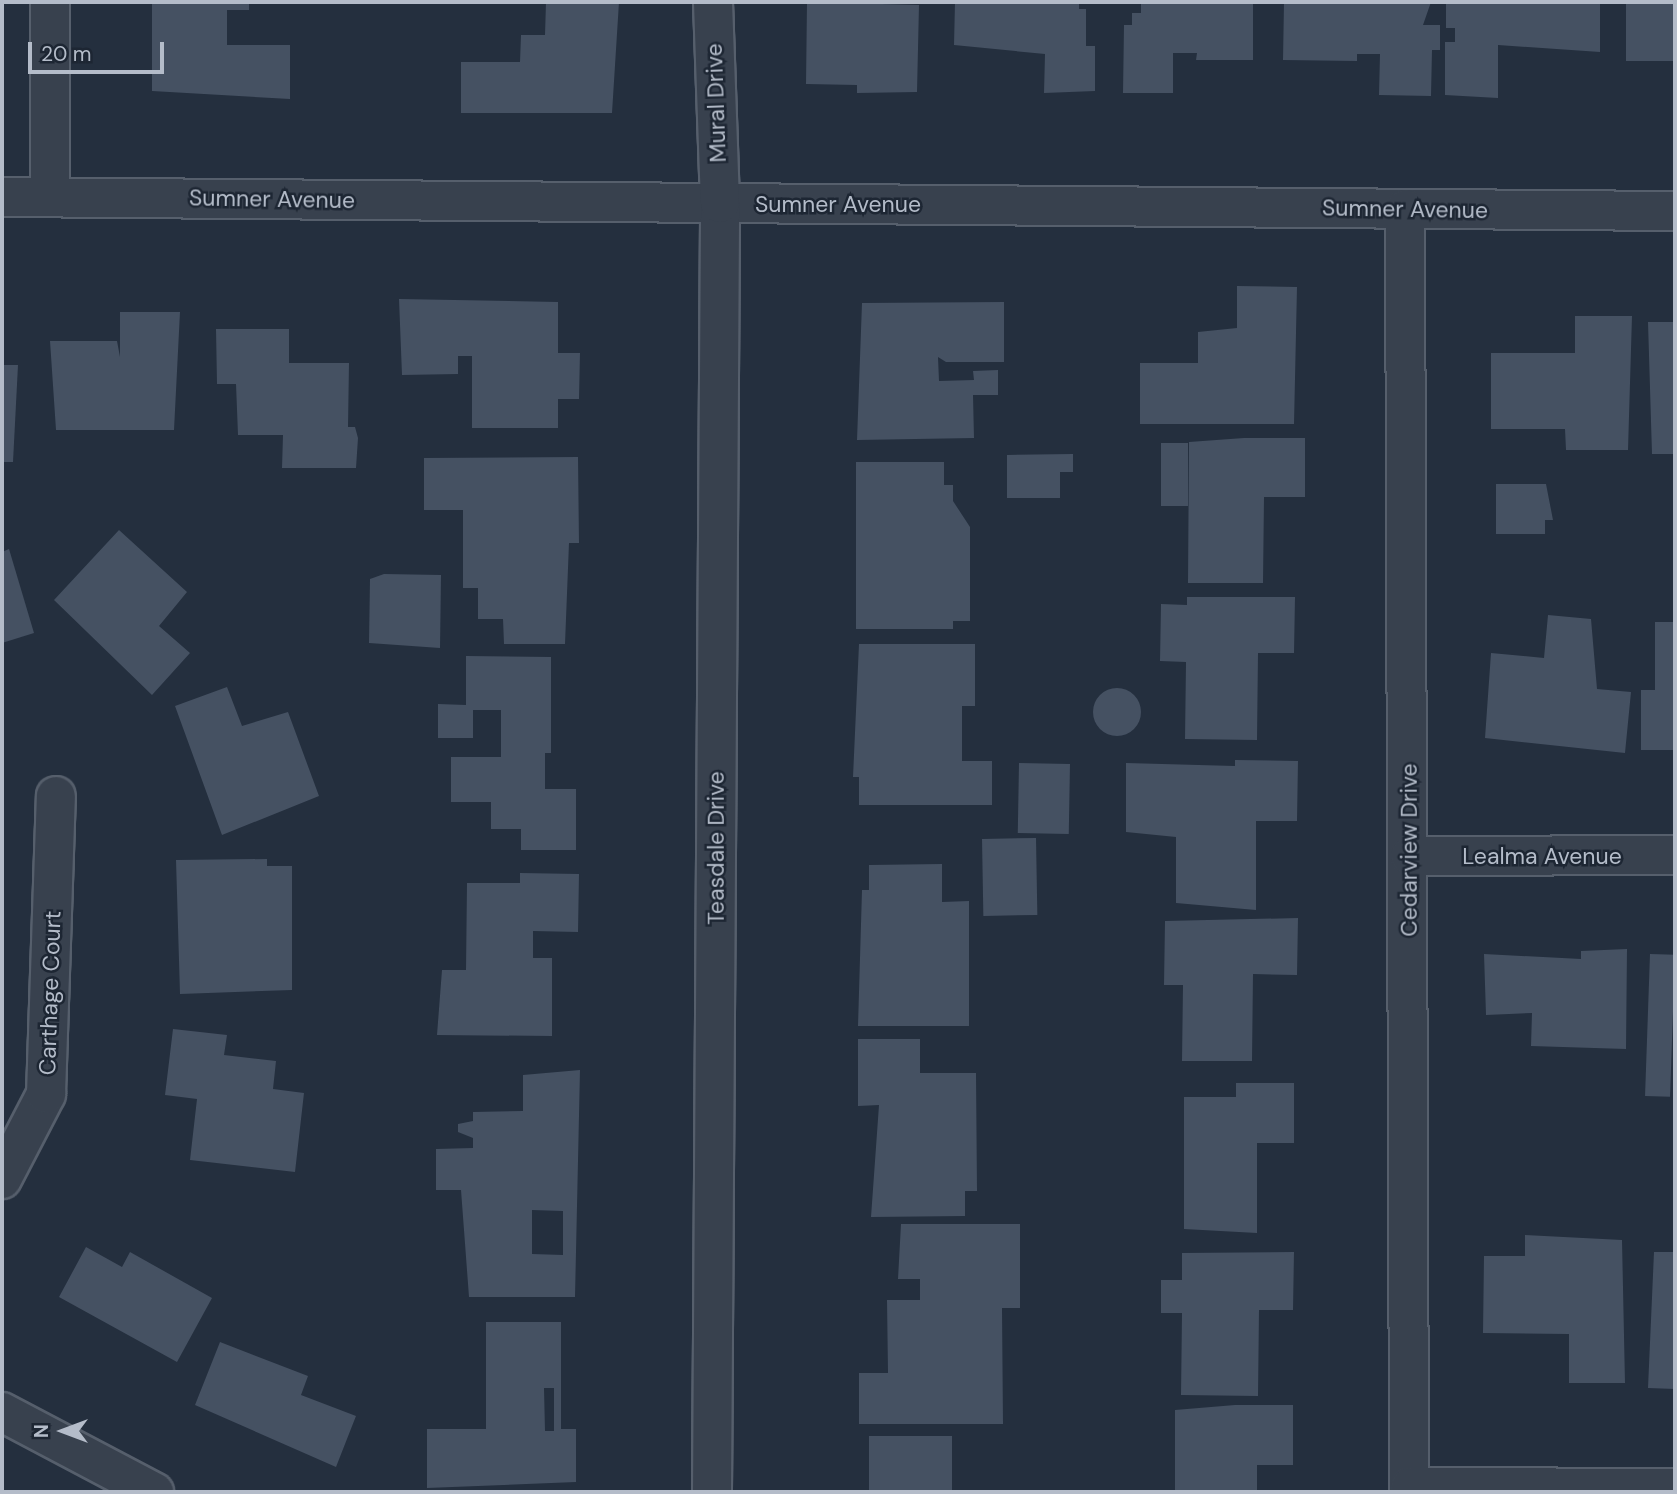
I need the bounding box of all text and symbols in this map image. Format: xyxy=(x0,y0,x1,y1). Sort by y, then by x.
scale bar xyxy=(32,28,168,72)
text: 20 m xyxy=(41,40,92,68)
street label: Mural Drive xyxy=(700,43,732,163)
street label: Sumner Avenue xyxy=(189,184,355,214)
street label: Sumner Avenue xyxy=(755,190,921,218)
street label: Sumner Avenue xyxy=(1322,194,1488,224)
street label: Cedarview Drive xyxy=(1395,763,1423,937)
street label: Teasdale Drive xyxy=(702,771,730,925)
street label: Lealma Avenue xyxy=(1462,842,1622,870)
street label: Carthage Court xyxy=(33,910,67,1076)
north arrow xyxy=(28,1396,98,1466)
text: N xyxy=(29,1424,54,1438)

